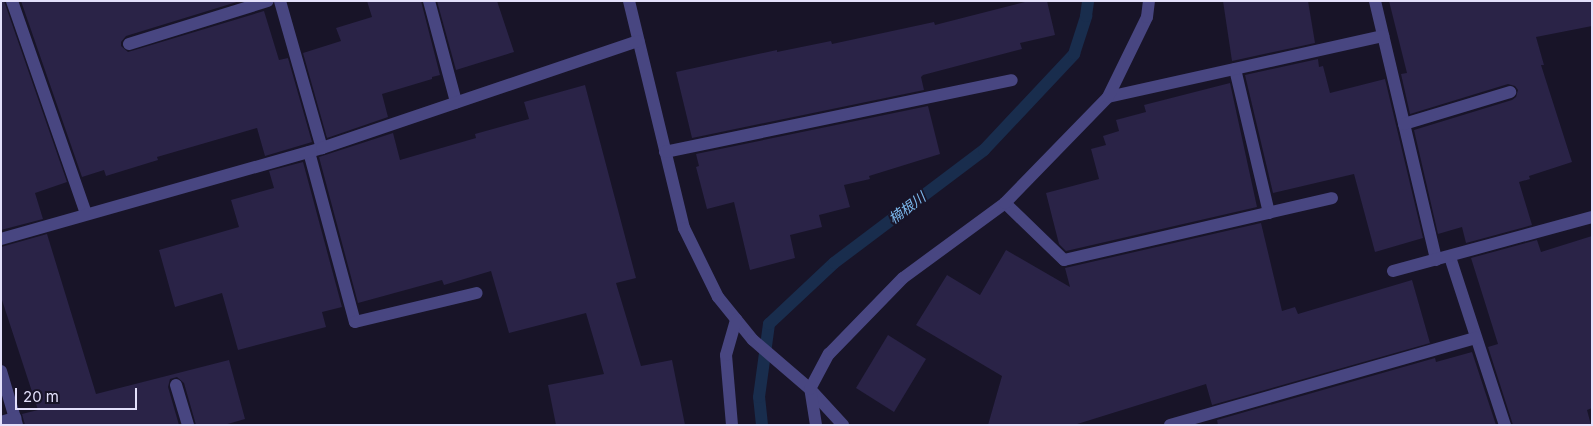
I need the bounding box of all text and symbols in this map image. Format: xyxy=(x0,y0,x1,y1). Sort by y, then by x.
water label: 楠根川 xyxy=(885,189,929,227)
scale bar xyxy=(18,378,140,410)
text: 20 m xyxy=(23,387,59,406)

